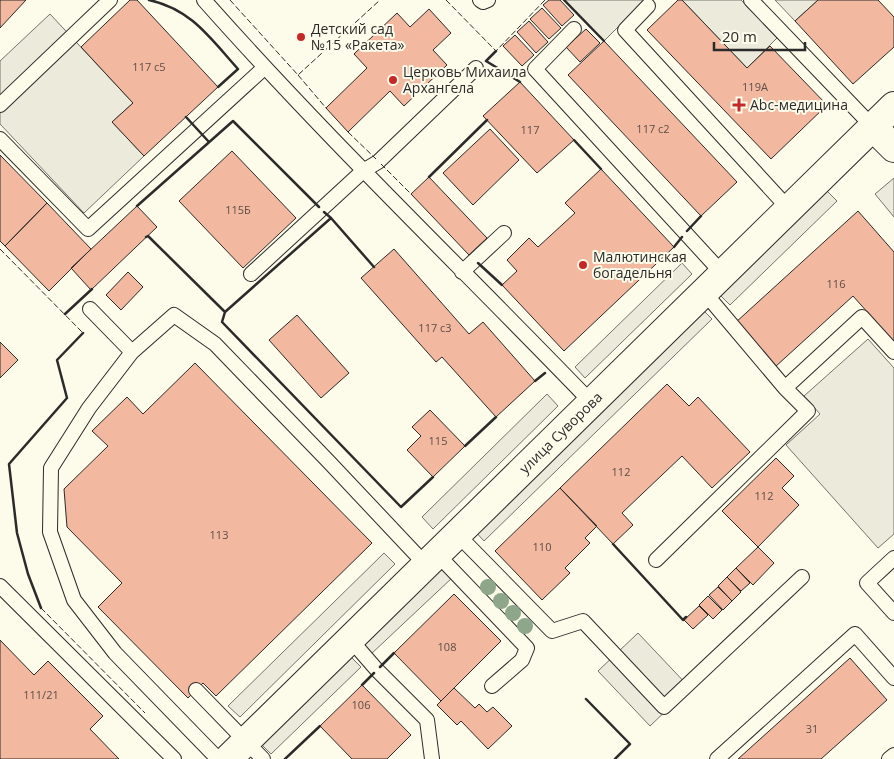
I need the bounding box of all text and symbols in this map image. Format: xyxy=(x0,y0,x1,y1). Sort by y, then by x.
place label: Детский сад №15 «Ракета» xyxy=(311,19,405,54)
scale bar xyxy=(714,20,805,52)
text: 20 m xyxy=(722,26,757,46)
marker: Детский сад №15 «Ракета» xyxy=(295,31,307,43)
house number: 117 с5 xyxy=(132,59,166,74)
place label: Церковь Михаила Архангела xyxy=(403,62,527,97)
marker: Церковь Михаила Архангела xyxy=(387,74,399,86)
house number: 119А xyxy=(742,79,768,94)
place label: Abc-медицина xyxy=(750,95,848,114)
marker: Abc-медицина xyxy=(732,98,746,112)
house number: 117 с2 xyxy=(636,121,670,136)
house number: 117 xyxy=(521,122,539,137)
house number: 115Б xyxy=(225,202,251,217)
place label: Малютинская богадельня xyxy=(593,247,687,282)
marker: Малютинская богадельня xyxy=(577,259,589,271)
house number: 116 xyxy=(827,276,845,291)
house number: 117 с3 xyxy=(418,320,452,335)
street label: улица Суворова xyxy=(515,387,606,477)
house number: 115 xyxy=(429,433,447,448)
house number: 112 xyxy=(612,464,630,479)
house number: 112 xyxy=(755,488,773,503)
house number: 113 xyxy=(210,527,228,542)
house number: 110 xyxy=(533,539,551,554)
house number: 108 xyxy=(438,639,456,654)
house number: 111/21 xyxy=(23,687,59,702)
house number: 106 xyxy=(352,697,370,712)
house number: 31 xyxy=(806,721,818,736)

